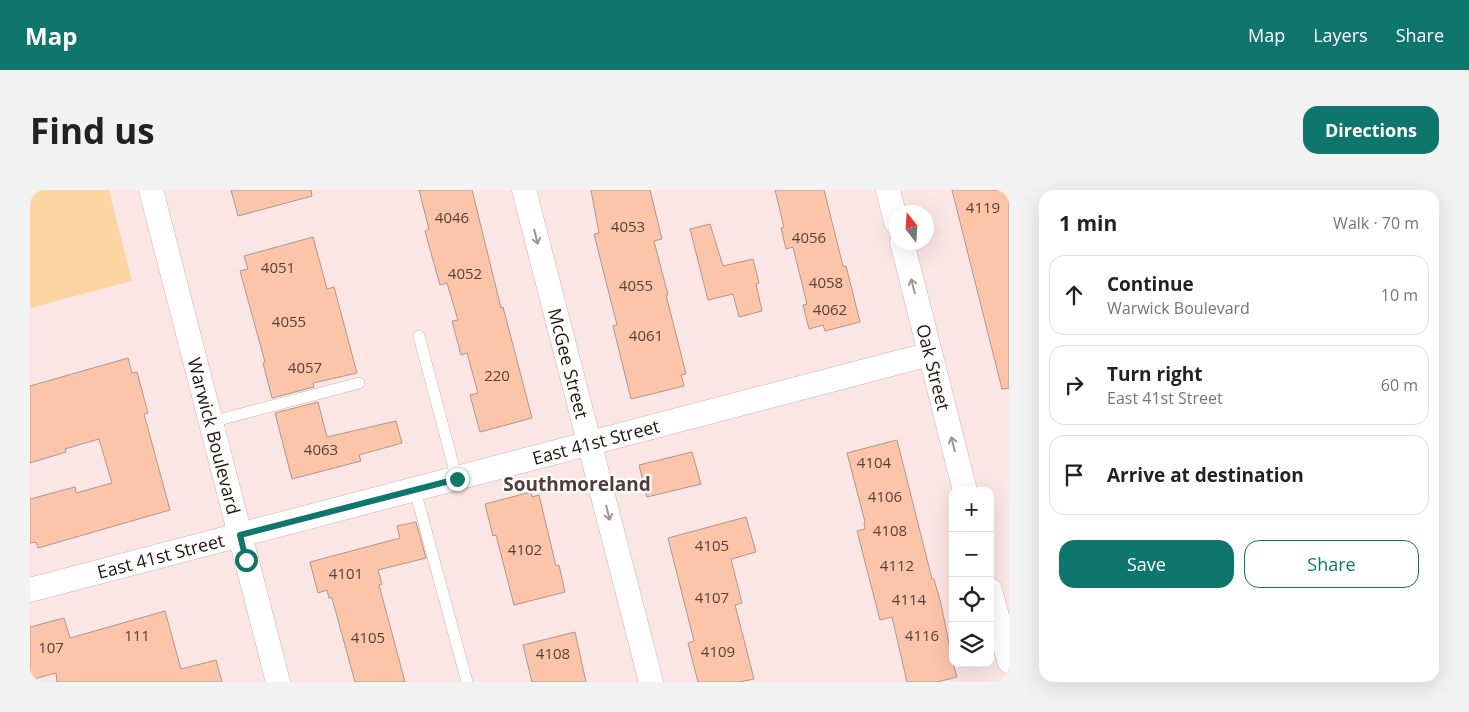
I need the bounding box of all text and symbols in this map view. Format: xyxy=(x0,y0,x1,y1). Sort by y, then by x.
text: Map xyxy=(25,19,77,52)
text: Map xyxy=(1248,23,1285,47)
text: Layers xyxy=(1313,23,1368,47)
text: Share xyxy=(1396,23,1444,47)
button: Directions xyxy=(1303,106,1439,154)
text: Find us xyxy=(30,107,155,154)
house number: 4119 xyxy=(966,197,1000,217)
north arrow xyxy=(889,205,934,250)
house number: 4046 xyxy=(435,207,469,227)
text: 1 min xyxy=(1059,209,1117,237)
text: Walk · 70 m xyxy=(1333,212,1419,234)
house number: 4053 xyxy=(611,216,645,236)
house number: 4056 xyxy=(792,227,826,247)
one-way arrow xyxy=(532,229,542,245)
house number: 4051 xyxy=(261,257,295,277)
house number: 4052 xyxy=(448,263,482,283)
text: Continue xyxy=(1107,271,1194,297)
house number: 4058 xyxy=(809,272,843,292)
house number: 4055 xyxy=(619,275,653,295)
one-way arrow xyxy=(908,279,917,295)
icon: ahead xyxy=(1060,281,1088,309)
text: 10 m xyxy=(1381,284,1418,306)
text: Warwick Boulevard xyxy=(1107,297,1250,319)
house number: 4062 xyxy=(813,299,847,319)
street label: McGee Street xyxy=(543,306,594,421)
house number: 4055 xyxy=(272,311,306,331)
street label: Oak Street xyxy=(911,321,956,413)
house number: 4061 xyxy=(629,325,663,345)
street label: Warwick Boulevard xyxy=(183,355,246,517)
house number: 4057 xyxy=(288,357,322,377)
text: Turn right xyxy=(1107,361,1202,387)
house number: 220 xyxy=(484,365,510,385)
icon: right xyxy=(1060,371,1088,399)
text: 60 m xyxy=(1381,374,1418,396)
text: East 41st Street xyxy=(1107,387,1223,409)
street label: East 41st Street xyxy=(530,413,662,470)
one-way arrow xyxy=(948,436,957,452)
house number: 4063 xyxy=(304,439,338,459)
house number: 4104 xyxy=(857,452,892,472)
icon: arrive xyxy=(1060,461,1088,489)
text: Arrive at destination xyxy=(1107,462,1304,488)
route end xyxy=(446,468,469,491)
district label: Southmoreland xyxy=(503,471,651,497)
house number: 4106 xyxy=(868,486,902,506)
map controls xyxy=(949,487,994,667)
button: + xyxy=(949,487,994,532)
one-way arrow xyxy=(603,505,613,521)
house number: 4108 xyxy=(873,520,907,540)
street label: East 41st Street xyxy=(95,528,227,584)
button: − xyxy=(949,532,994,577)
house number: 4105 xyxy=(695,535,729,555)
house number: 4102 xyxy=(508,539,542,559)
button: Save xyxy=(1059,540,1234,588)
button: Share xyxy=(1244,540,1419,588)
route start xyxy=(235,549,258,572)
house number: 4112 xyxy=(880,555,914,575)
house number: 4101 xyxy=(329,563,363,583)
button: locate xyxy=(949,577,994,622)
house number: 4107 xyxy=(695,587,729,607)
house number: 4114 xyxy=(892,589,927,609)
button: layers xyxy=(949,622,994,667)
house number: 111 xyxy=(124,625,150,645)
house number: 4116 xyxy=(905,625,939,645)
house number: 4105 xyxy=(351,627,385,647)
house number: 107 xyxy=(38,637,64,657)
house number: 4109 xyxy=(701,641,735,661)
house number: 4108 xyxy=(536,643,570,663)

